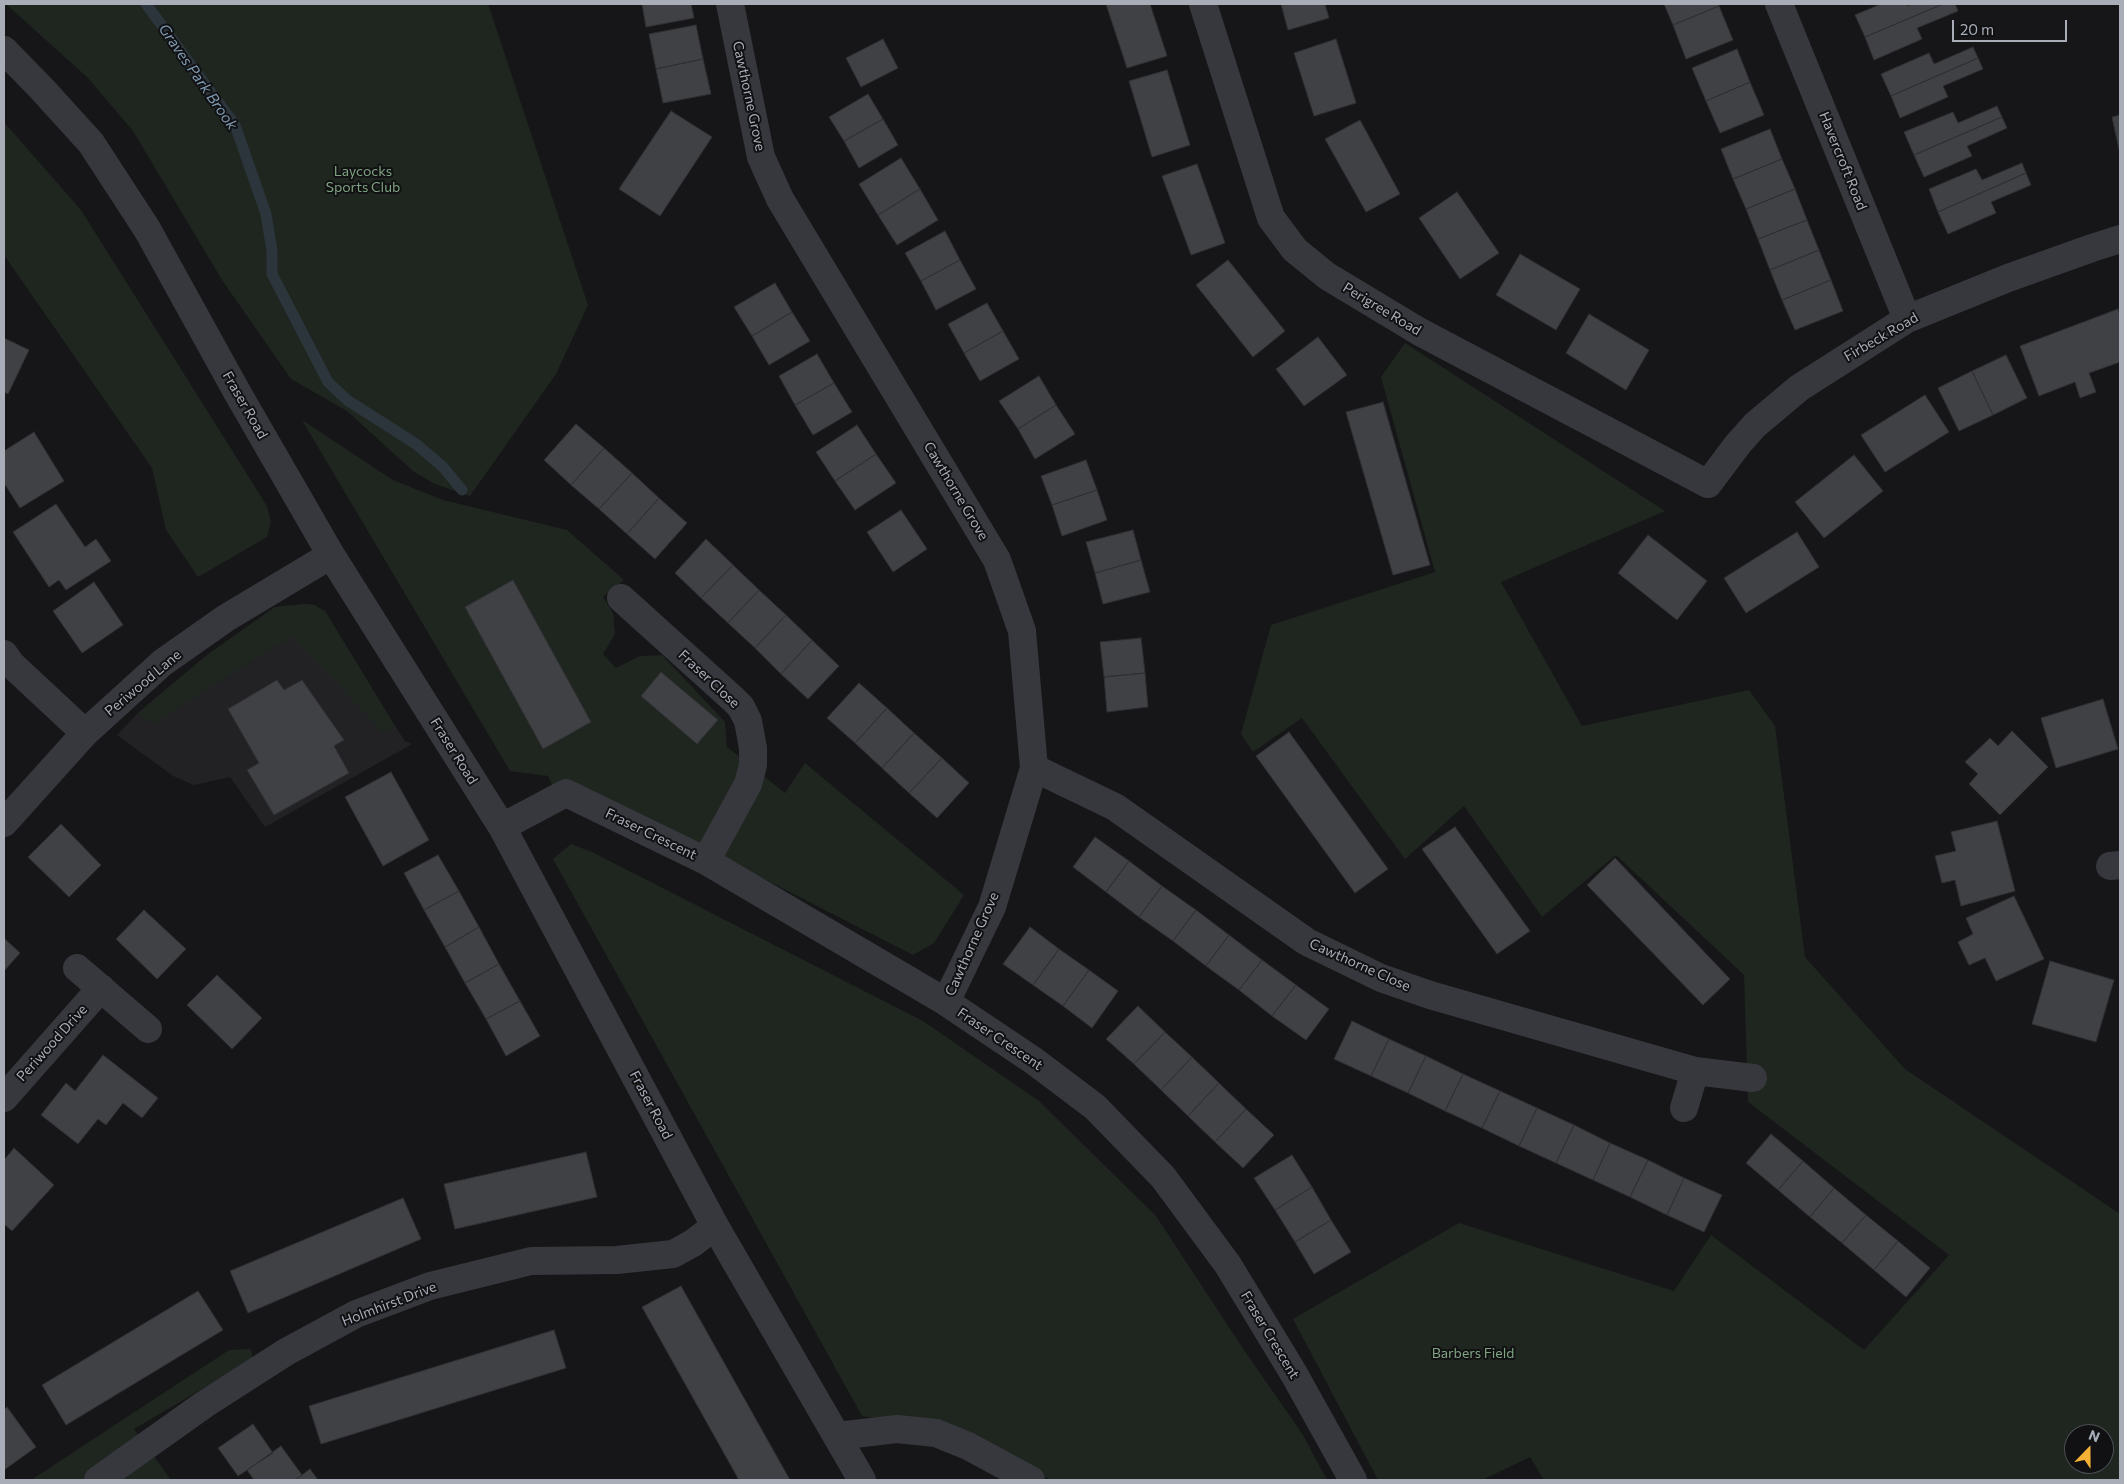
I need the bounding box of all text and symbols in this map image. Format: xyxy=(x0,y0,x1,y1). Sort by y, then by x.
scale bar xyxy=(1954,10,2069,42)
text: 20 m xyxy=(1960,20,1994,38)
water label: Graves Park Brook xyxy=(155,21,241,133)
street label: Cawthorne Grove xyxy=(729,40,769,152)
street label: Havercroft Road xyxy=(1816,109,1870,213)
park label: Laycocks Sports Club xyxy=(326,163,400,196)
street label: Perigree Road xyxy=(1340,279,1424,339)
street label: Firbeck Road xyxy=(1841,309,1921,365)
street label: Fraser Road xyxy=(219,368,271,442)
street label: Cawthorne Grove xyxy=(920,439,992,543)
street label: Periwood Lane xyxy=(101,646,185,720)
street label: Fraser Close xyxy=(675,646,743,712)
street label: Fraser Road xyxy=(427,715,481,787)
street label: Fraser Crescent xyxy=(603,805,699,863)
street label: Cawthorne Grove xyxy=(942,890,1002,998)
street label: Cawthorne Close xyxy=(1307,935,1413,995)
street label: Periwood Drive xyxy=(13,1001,91,1085)
street label: Fraser Crescent xyxy=(954,1004,1046,1074)
street label: Fraser Road xyxy=(626,1068,676,1142)
street label: Holmhirst Drive xyxy=(339,1278,439,1330)
street label: Fraser Crescent xyxy=(1237,1288,1303,1382)
park label: Barbers Field xyxy=(1432,1345,1514,1361)
north arrow xyxy=(2064,1424,2114,1474)
text: N xyxy=(2086,1426,2102,1445)

